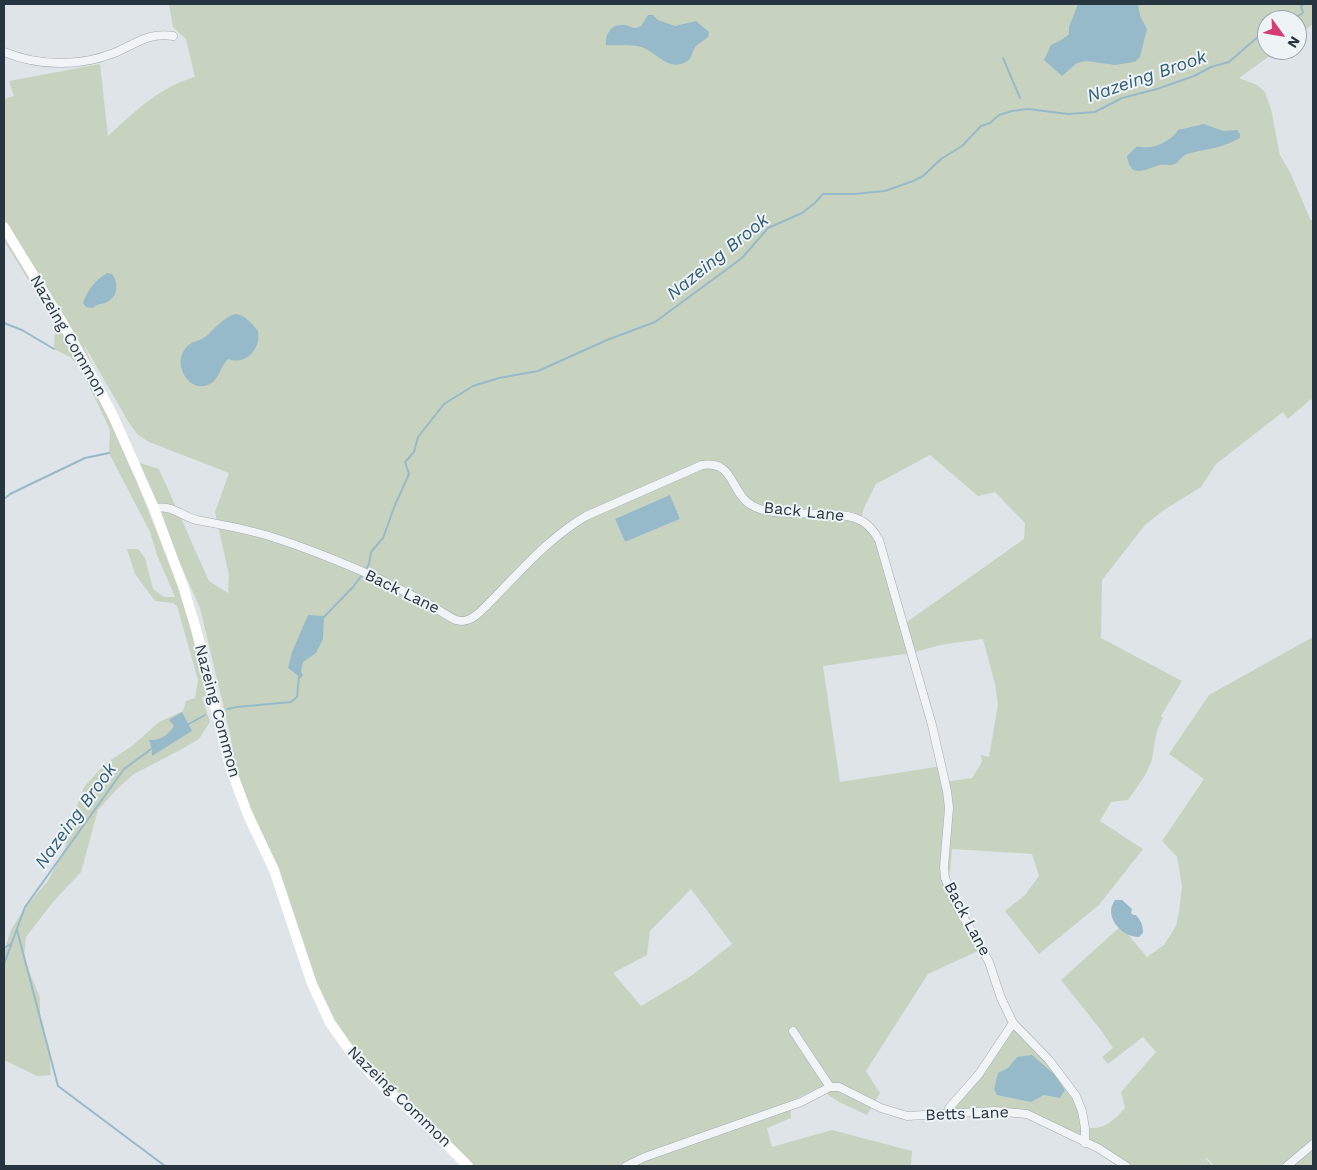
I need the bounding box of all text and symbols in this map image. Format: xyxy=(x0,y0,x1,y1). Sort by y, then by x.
north arrow xyxy=(1257,10,1307,60)
text: N xyxy=(1284,34,1303,51)
water label: Nazeing Brook xyxy=(1084,46,1210,108)
water label: Nazeing Brook xyxy=(663,209,773,305)
street label: Nazeing Common xyxy=(25,272,111,400)
street label: Back Lane xyxy=(763,498,845,526)
street label: Back Lane xyxy=(362,566,442,618)
street label: Nazeing Common xyxy=(190,642,244,780)
water label: Nazeing Brook xyxy=(31,759,121,873)
street label: Back Lane xyxy=(940,879,994,959)
street label: Nazeing Common xyxy=(343,1042,455,1152)
street label: Betts Lane xyxy=(925,1103,1009,1125)

